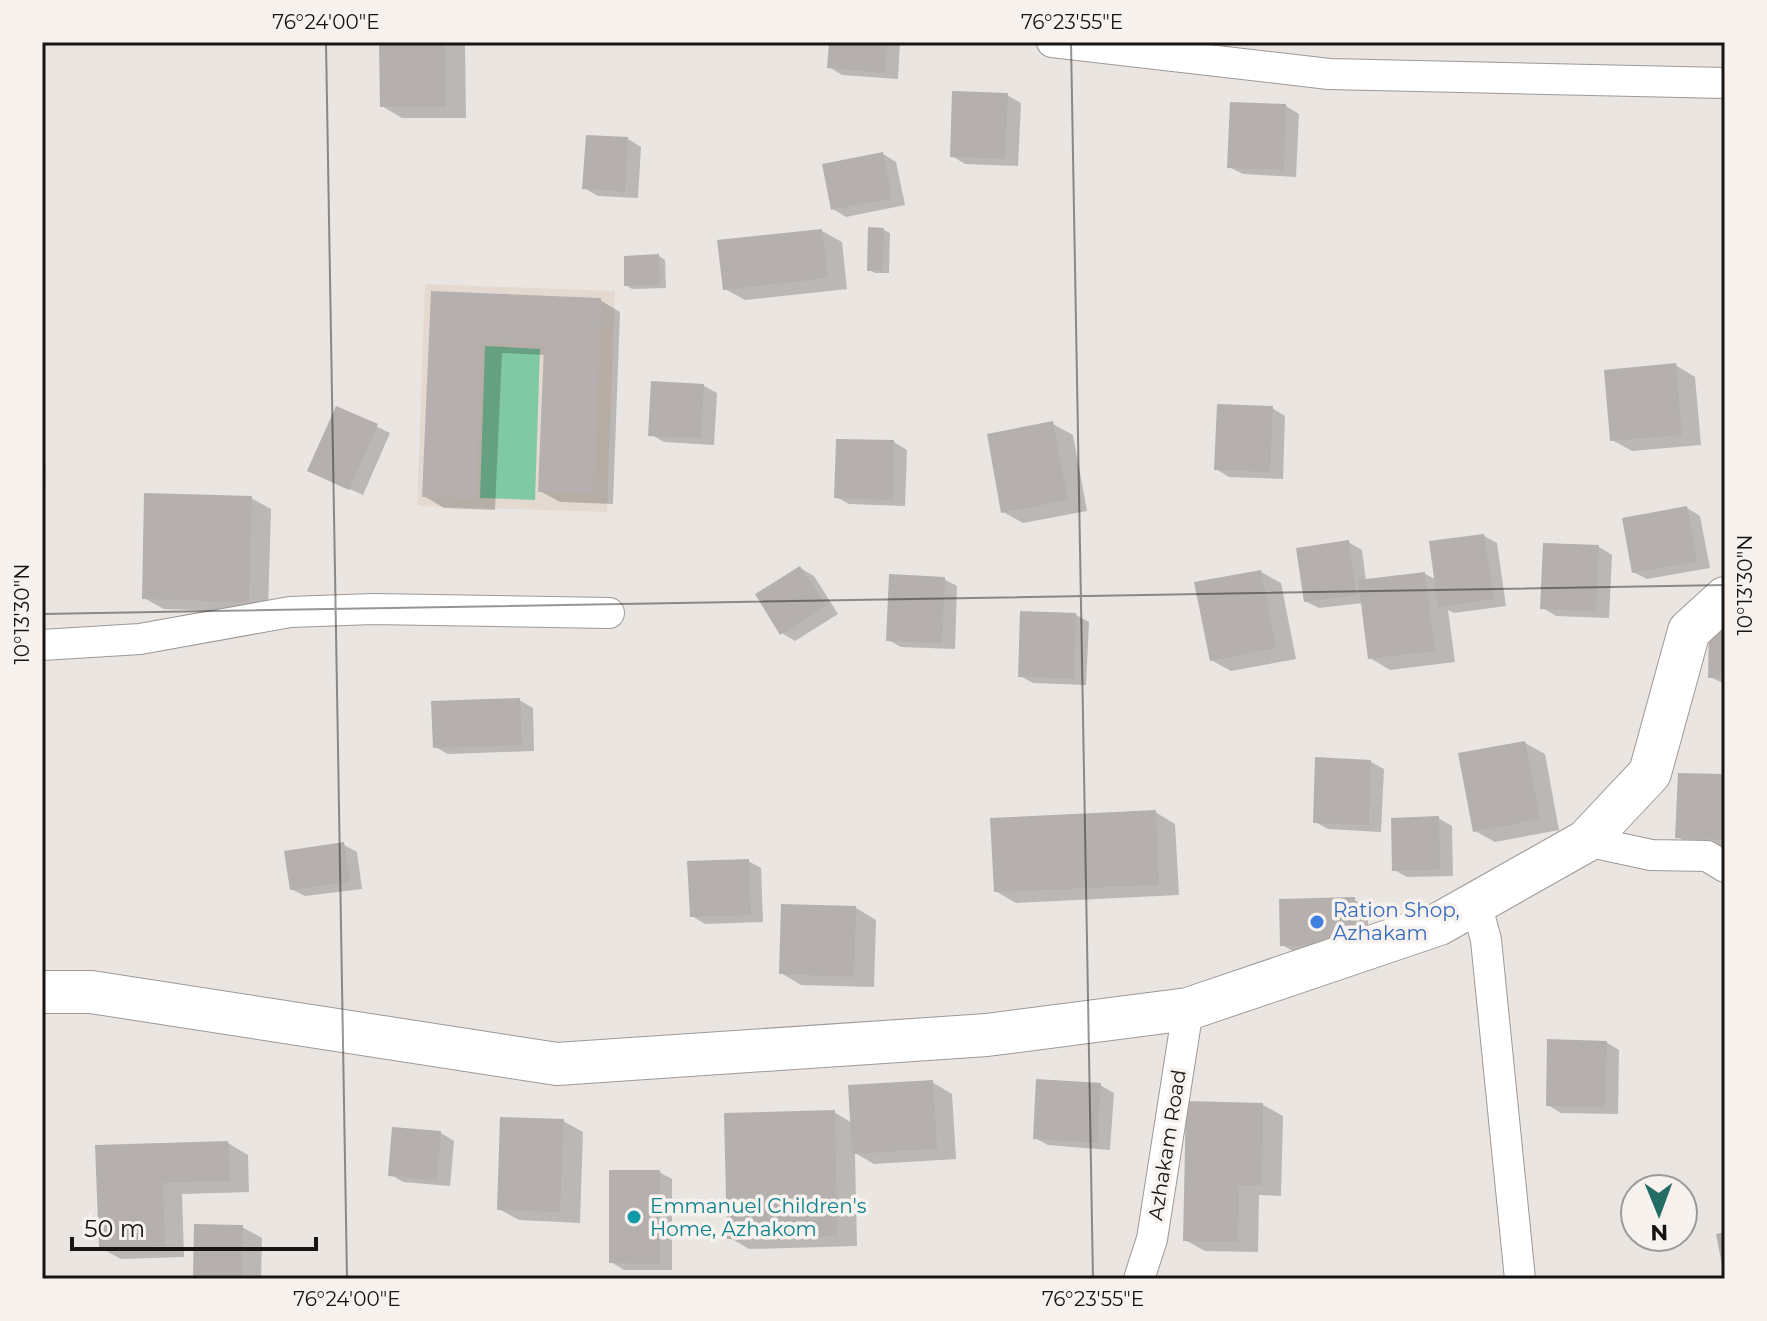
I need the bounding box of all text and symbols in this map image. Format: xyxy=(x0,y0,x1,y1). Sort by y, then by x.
text: 76°24'00"E xyxy=(272,10,380,34)
text: 76°23'55"E xyxy=(1021,10,1123,34)
text: 10°13'30"N xyxy=(1733,535,1757,635)
text: 10°13'30"N xyxy=(10,564,34,664)
place label: Ration Shop, Azhakam xyxy=(1333,898,1460,945)
marker: Ration Shop, Azhakam xyxy=(1308,913,1326,931)
street label: Azhakam Road xyxy=(1143,1068,1191,1222)
north arrow xyxy=(1619,1173,1699,1253)
place label: Emmanuel Children's Home, Azhakom xyxy=(650,1194,867,1241)
scale bar xyxy=(72,1201,316,1251)
marker: Emmanuel Children's Home, Azhakom xyxy=(625,1208,643,1226)
text: 50 m xyxy=(84,1214,145,1243)
text: N xyxy=(1650,1219,1668,1246)
text: 76°24'00"E xyxy=(293,1287,401,1311)
text: 76°23'55"E xyxy=(1042,1287,1144,1311)

